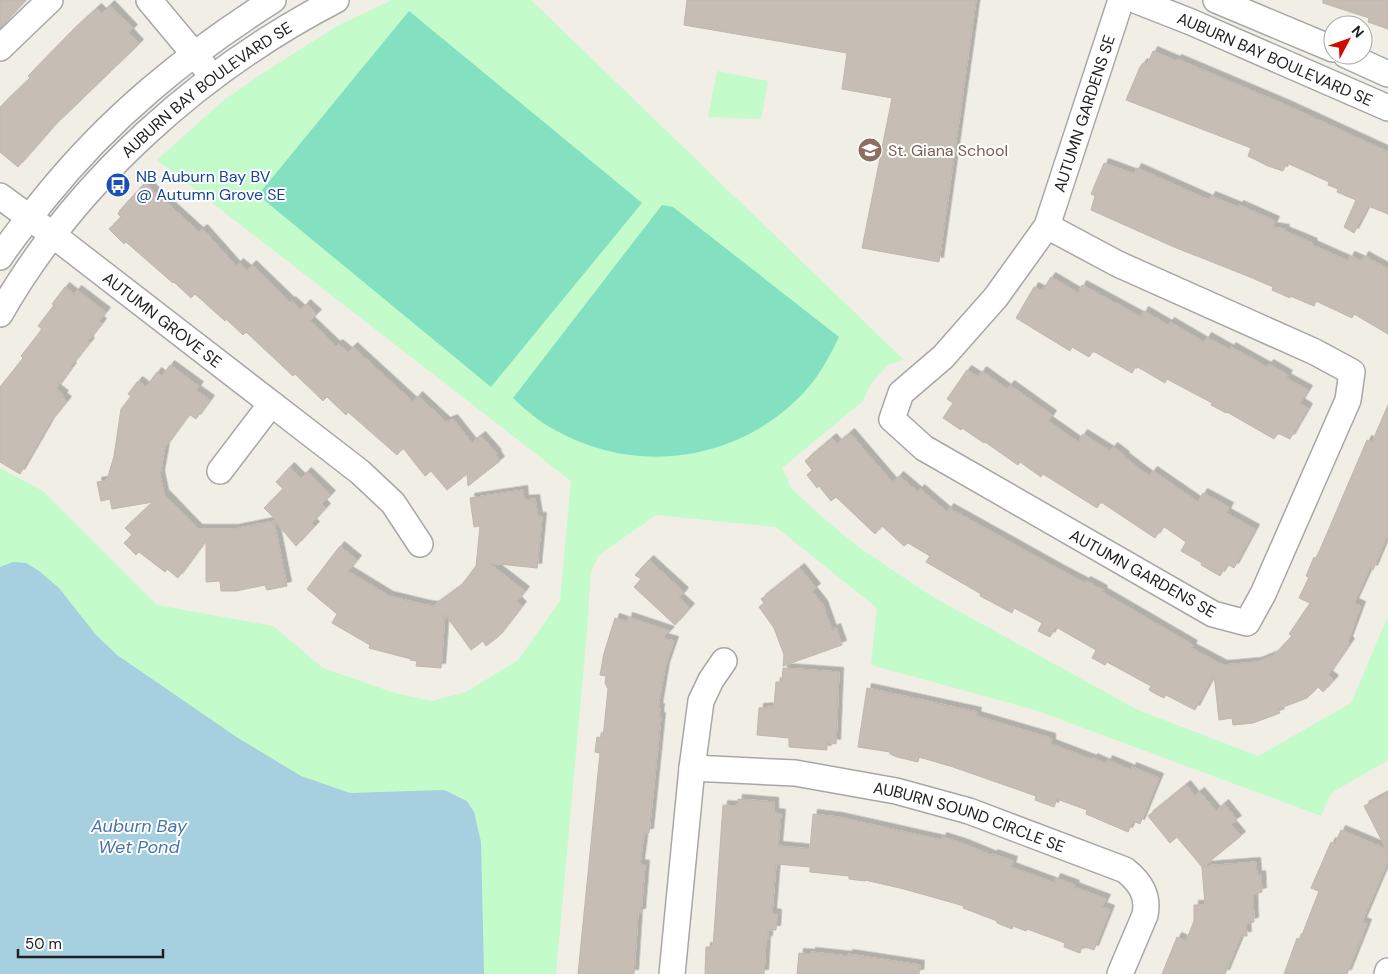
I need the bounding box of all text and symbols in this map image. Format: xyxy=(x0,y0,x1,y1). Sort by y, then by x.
street label: AUBURN BAY BOULEVARD SE xyxy=(1175,9,1377,109)
north arrow xyxy=(1323,15,1373,65)
street label: AUBURN BAY BOULEVARD SE xyxy=(117,17,296,162)
street label: AUTUMN GARDENS SE xyxy=(1049,32,1120,195)
school or university icon: St. Giana School xyxy=(857,137,883,163)
place label: St. Giana School xyxy=(888,140,1008,161)
place label: NB Auburn Bay BV @ Autumn Grove SE xyxy=(136,166,286,205)
bus stop icon: NB Auburn Bay BV @ Autumn Grove SE xyxy=(105,172,131,198)
street label: AUTUMN GROVE SE xyxy=(98,267,226,372)
street label: AUTUMN GARDENS SE xyxy=(1066,524,1220,622)
street label: AUBURN SOUND CIRCLE SE xyxy=(872,777,1068,857)
water label: Auburn Bay Wet Pond xyxy=(90,814,188,859)
scale bar xyxy=(18,926,162,958)
text: 50 m xyxy=(25,934,62,954)

